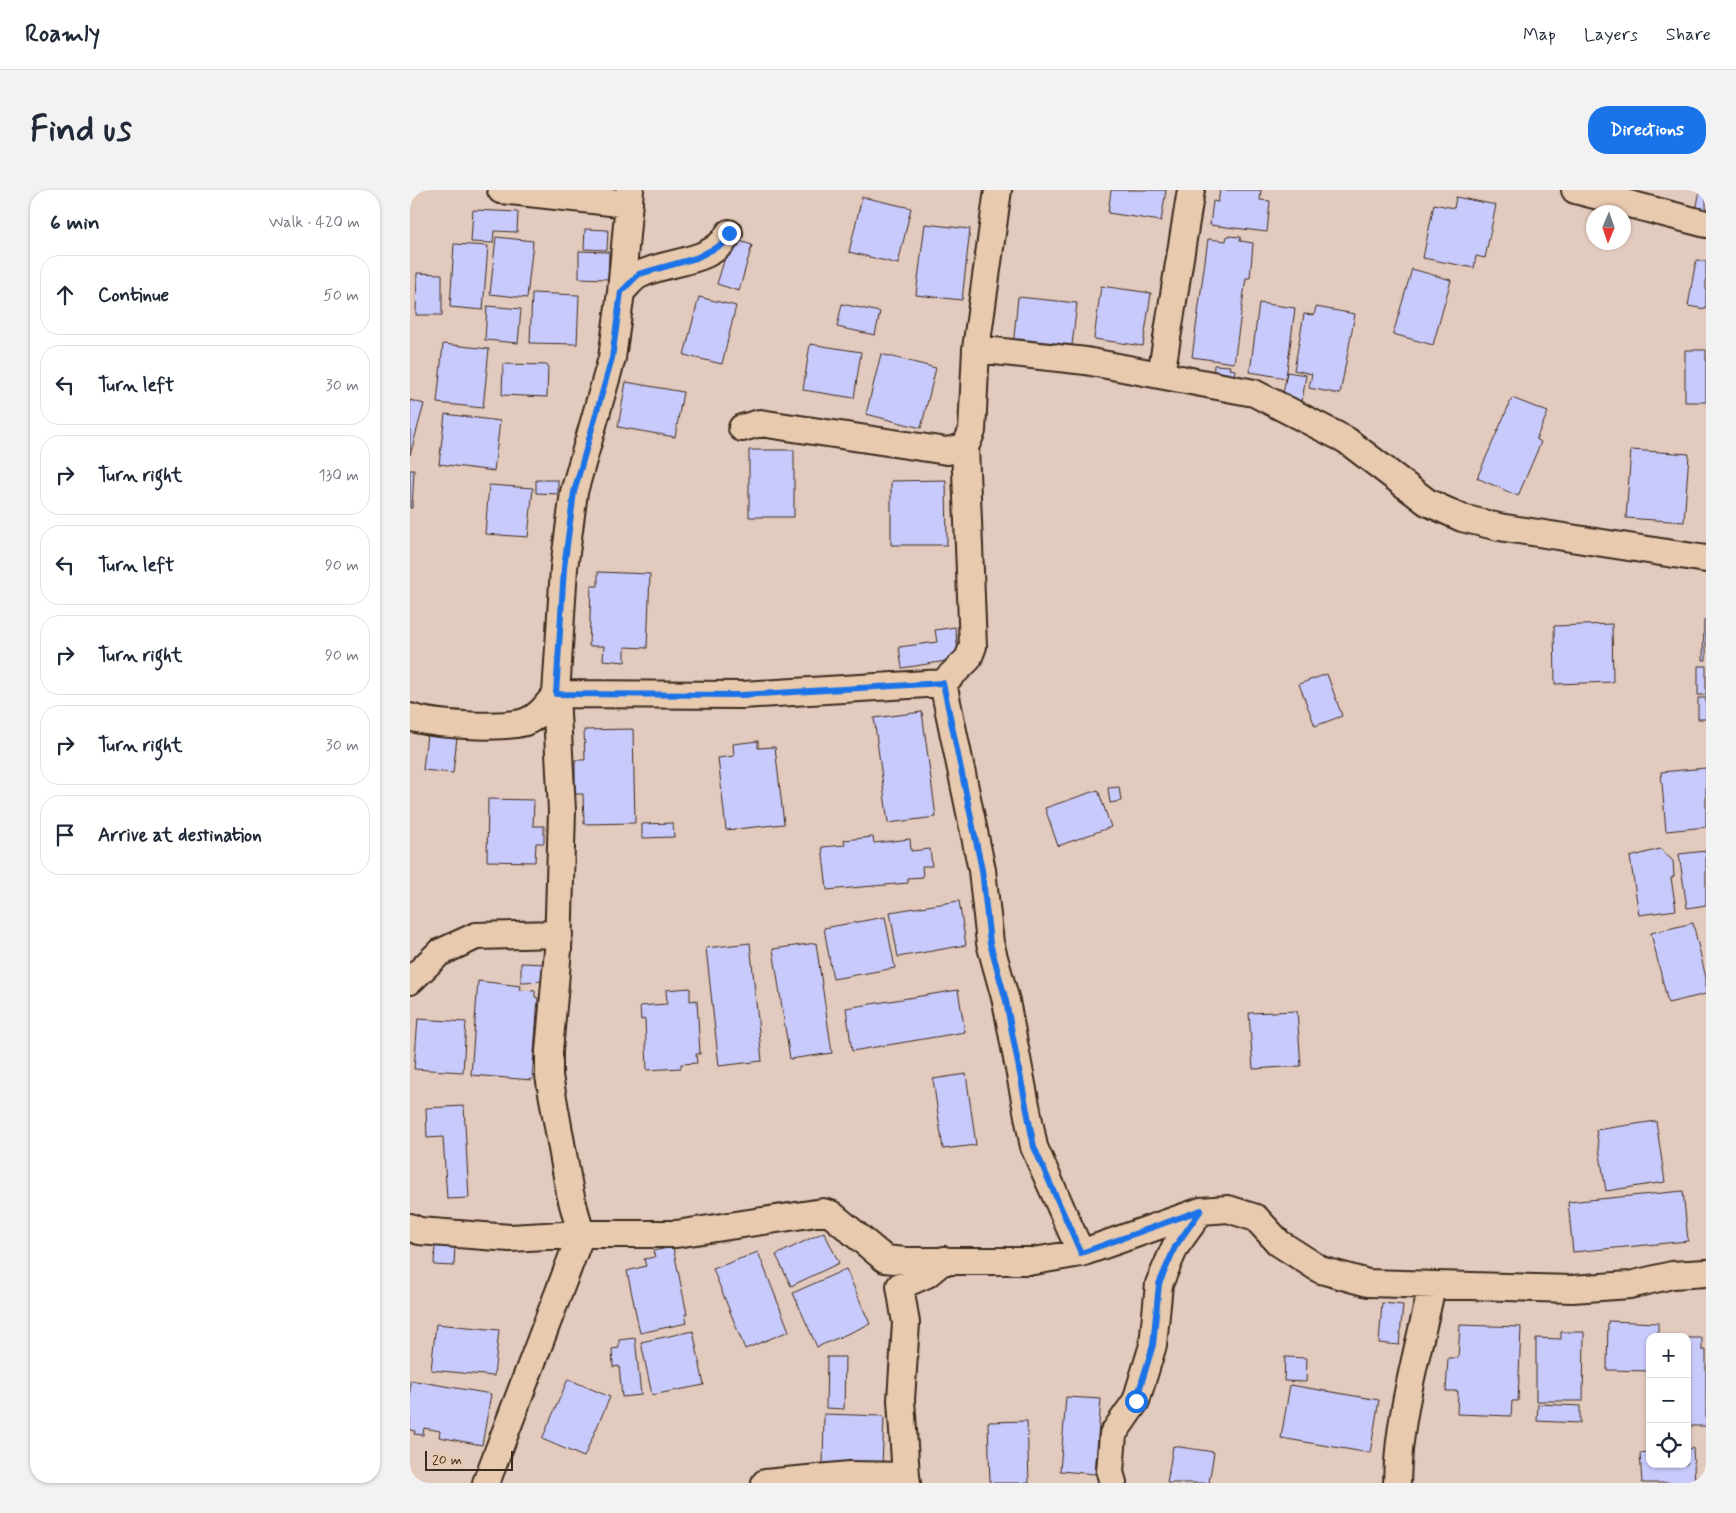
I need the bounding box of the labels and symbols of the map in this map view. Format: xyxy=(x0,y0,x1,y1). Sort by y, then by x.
north arrow xyxy=(1586,205,1631,250)
route end xyxy=(718,222,741,245)
route start xyxy=(1125,1390,1148,1413)
scale bar xyxy=(425,1448,512,1471)

